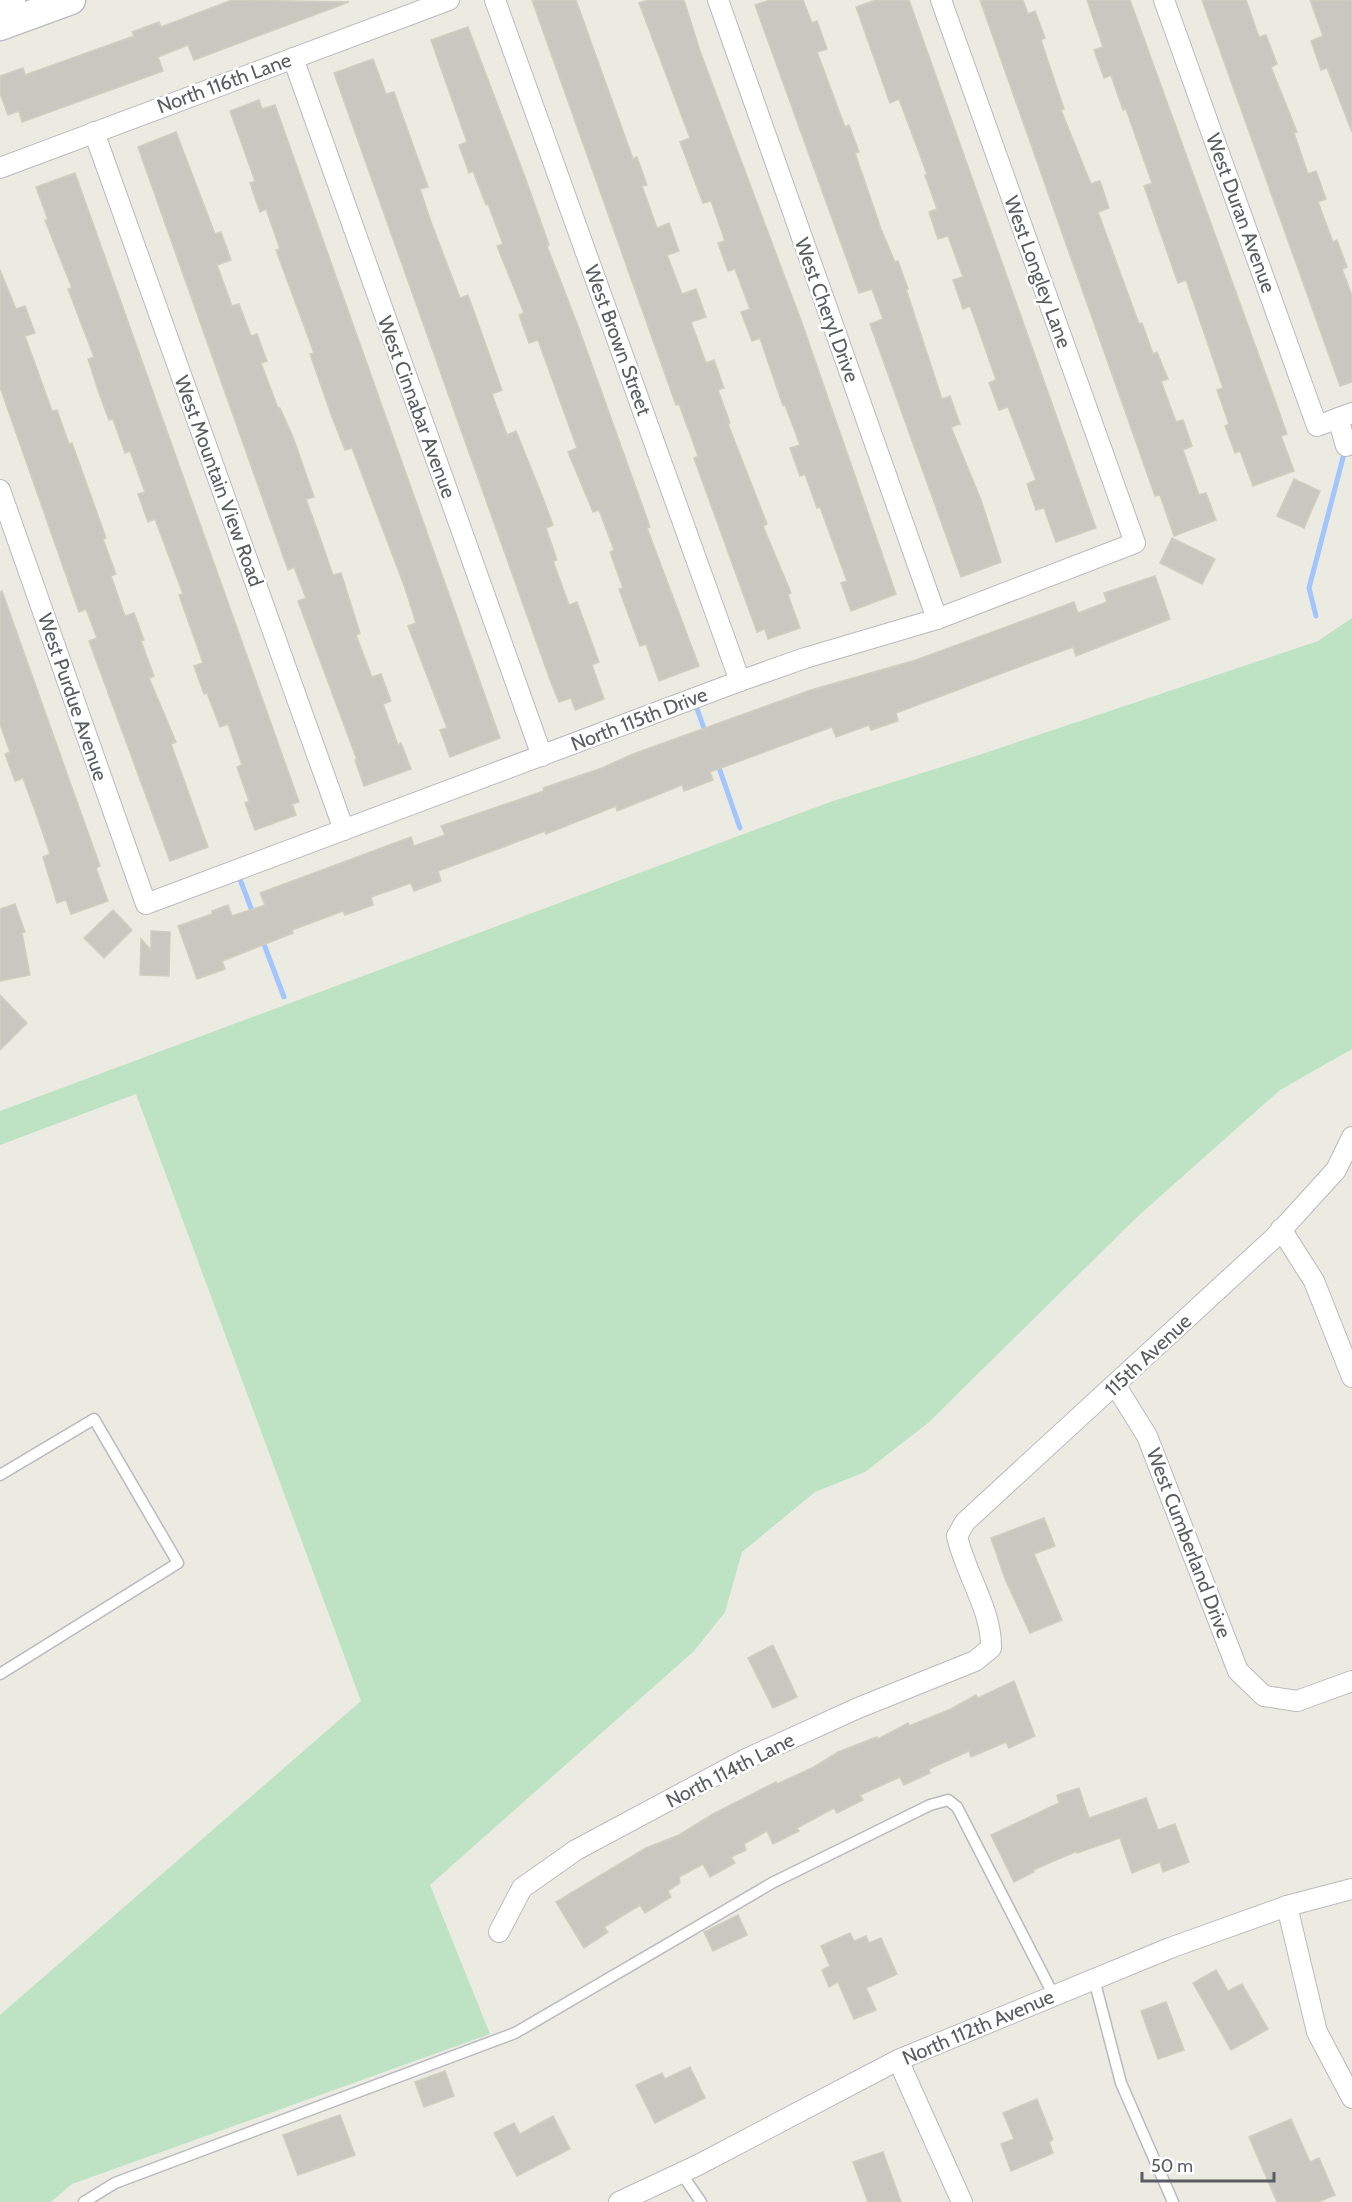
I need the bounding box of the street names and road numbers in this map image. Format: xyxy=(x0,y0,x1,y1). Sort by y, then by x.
street label: North 116th Lane xyxy=(154,48,294,118)
street label: West Duran Avenue xyxy=(1201,130,1281,296)
street label: West Longley Lane xyxy=(999,193,1077,351)
street label: West Cheryl Drive xyxy=(790,235,864,385)
street label: West Brown Street xyxy=(580,262,656,419)
street label: West Cinnabar Avenue xyxy=(373,313,461,501)
street label: West Mountain View Road xyxy=(170,372,268,590)
street label: West Purdue Avenue xyxy=(33,610,113,784)
street label: North 115th Drive xyxy=(567,682,711,756)
street label: 115th Avenue xyxy=(1100,1309,1196,1401)
street label: West Cumberland Drive xyxy=(1142,1445,1236,1641)
street label: North 114th Lane xyxy=(662,1727,798,1813)
street label: North 112th Avenue xyxy=(899,1984,1057,2070)

